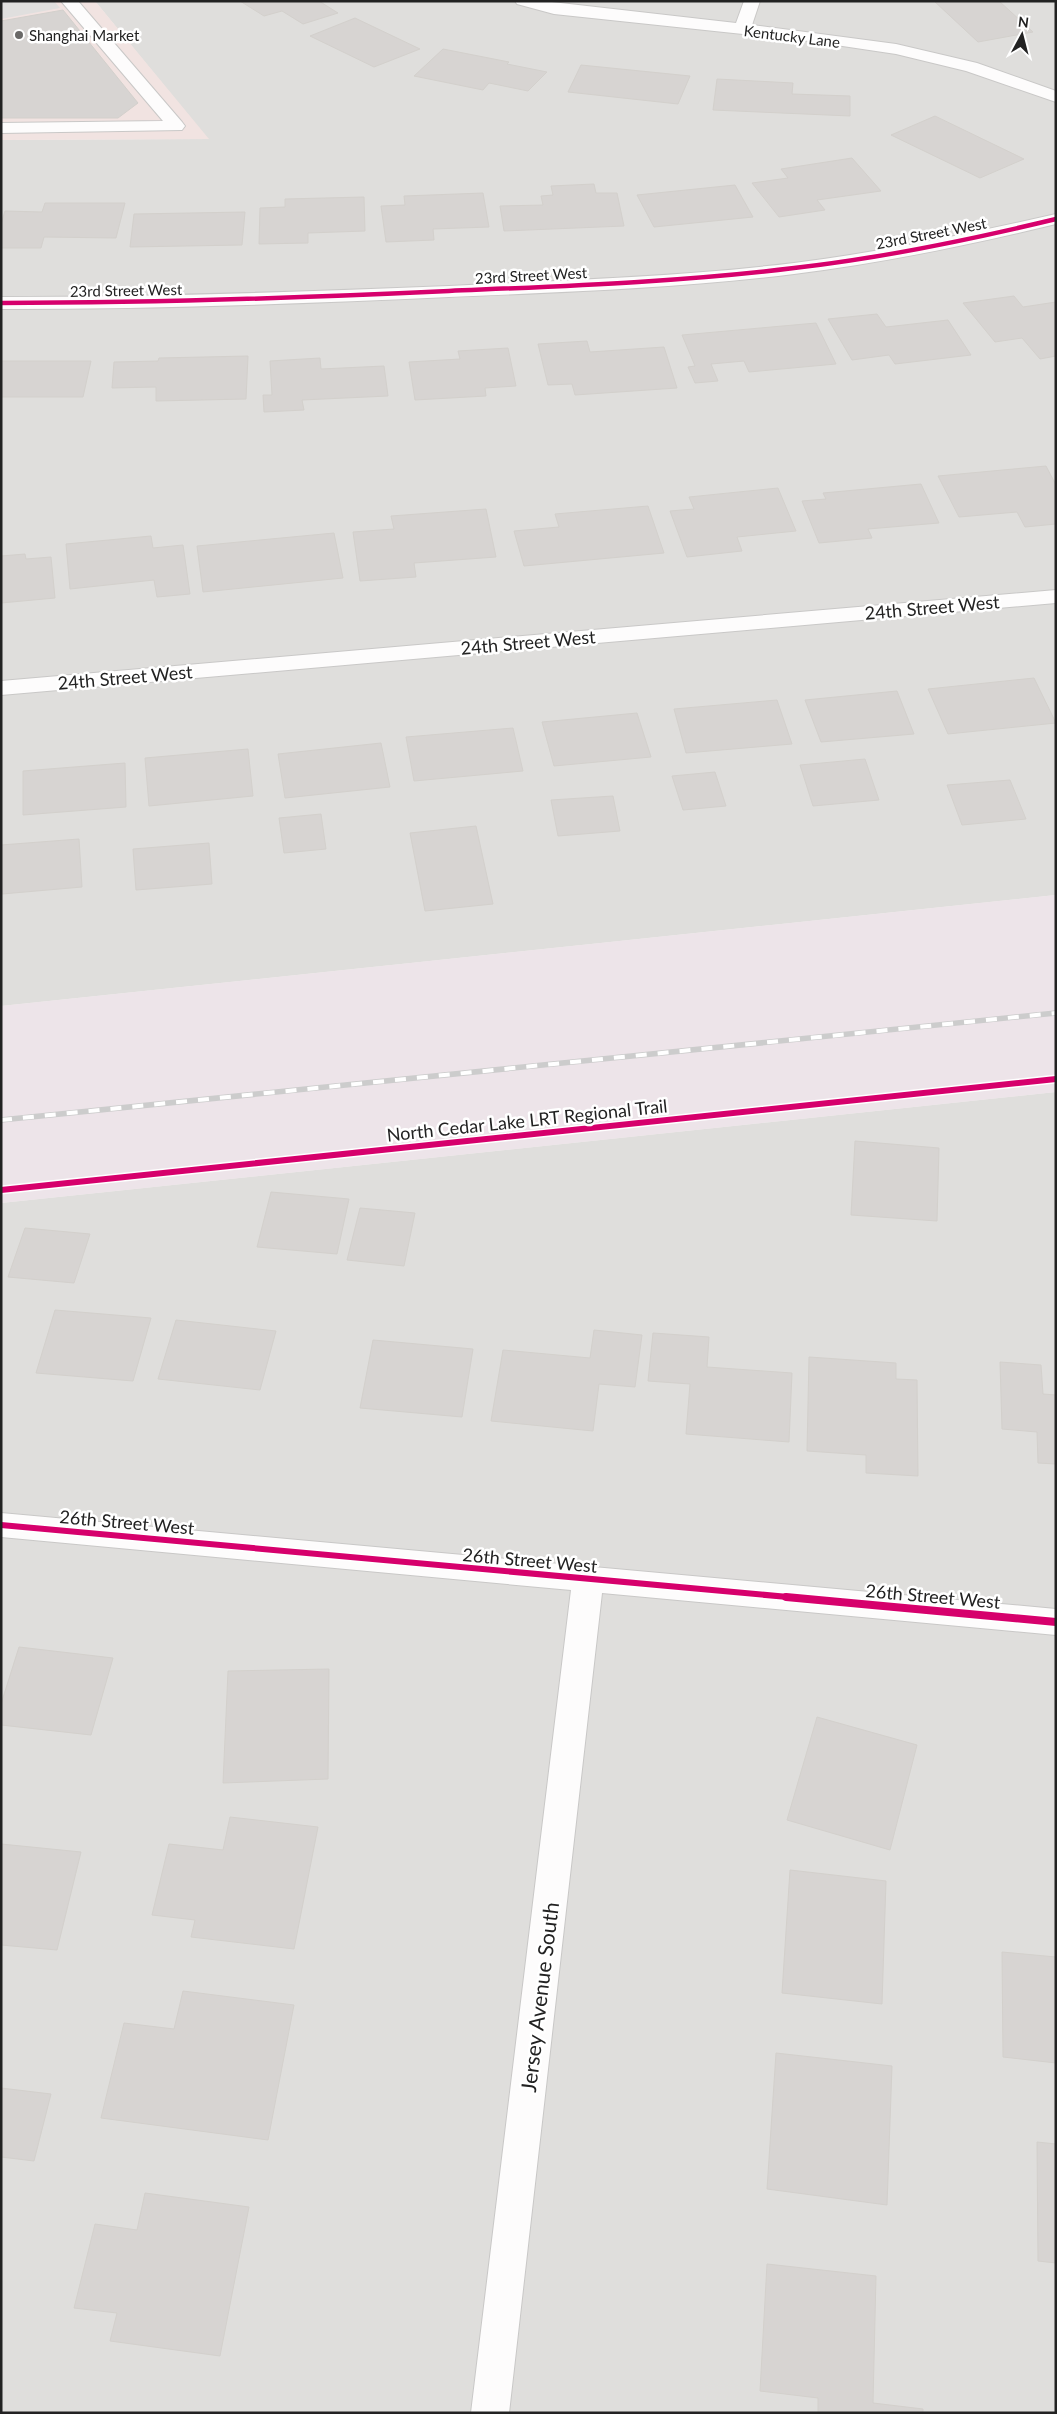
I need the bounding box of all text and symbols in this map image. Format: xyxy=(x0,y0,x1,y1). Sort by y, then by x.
north arrow xyxy=(997,10,1047,60)
text: N xyxy=(1017,13,1030,31)
street label: Kentucky Lane xyxy=(743,21,841,51)
place label: Shanghai Market xyxy=(29,26,140,44)
marker: Shanghai Market xyxy=(13,29,25,41)
street label: 23rd Street West xyxy=(874,213,989,253)
street label: 23rd Street West xyxy=(474,263,588,287)
street label: 23rd Street West xyxy=(70,280,183,300)
street label: 24th Street West xyxy=(864,590,1001,624)
street label: 24th Street West xyxy=(460,625,597,659)
street label: 24th Street West xyxy=(57,660,194,694)
street label: North Cedar Lake LRT Regional Trail xyxy=(386,1094,668,1146)
street label: 26th Street West xyxy=(59,1505,196,1539)
street label: 26th Street West xyxy=(462,1543,599,1577)
street label: 26th Street West xyxy=(865,1579,1002,1613)
street label: Jersey Avenue South xyxy=(515,1901,563,2093)

